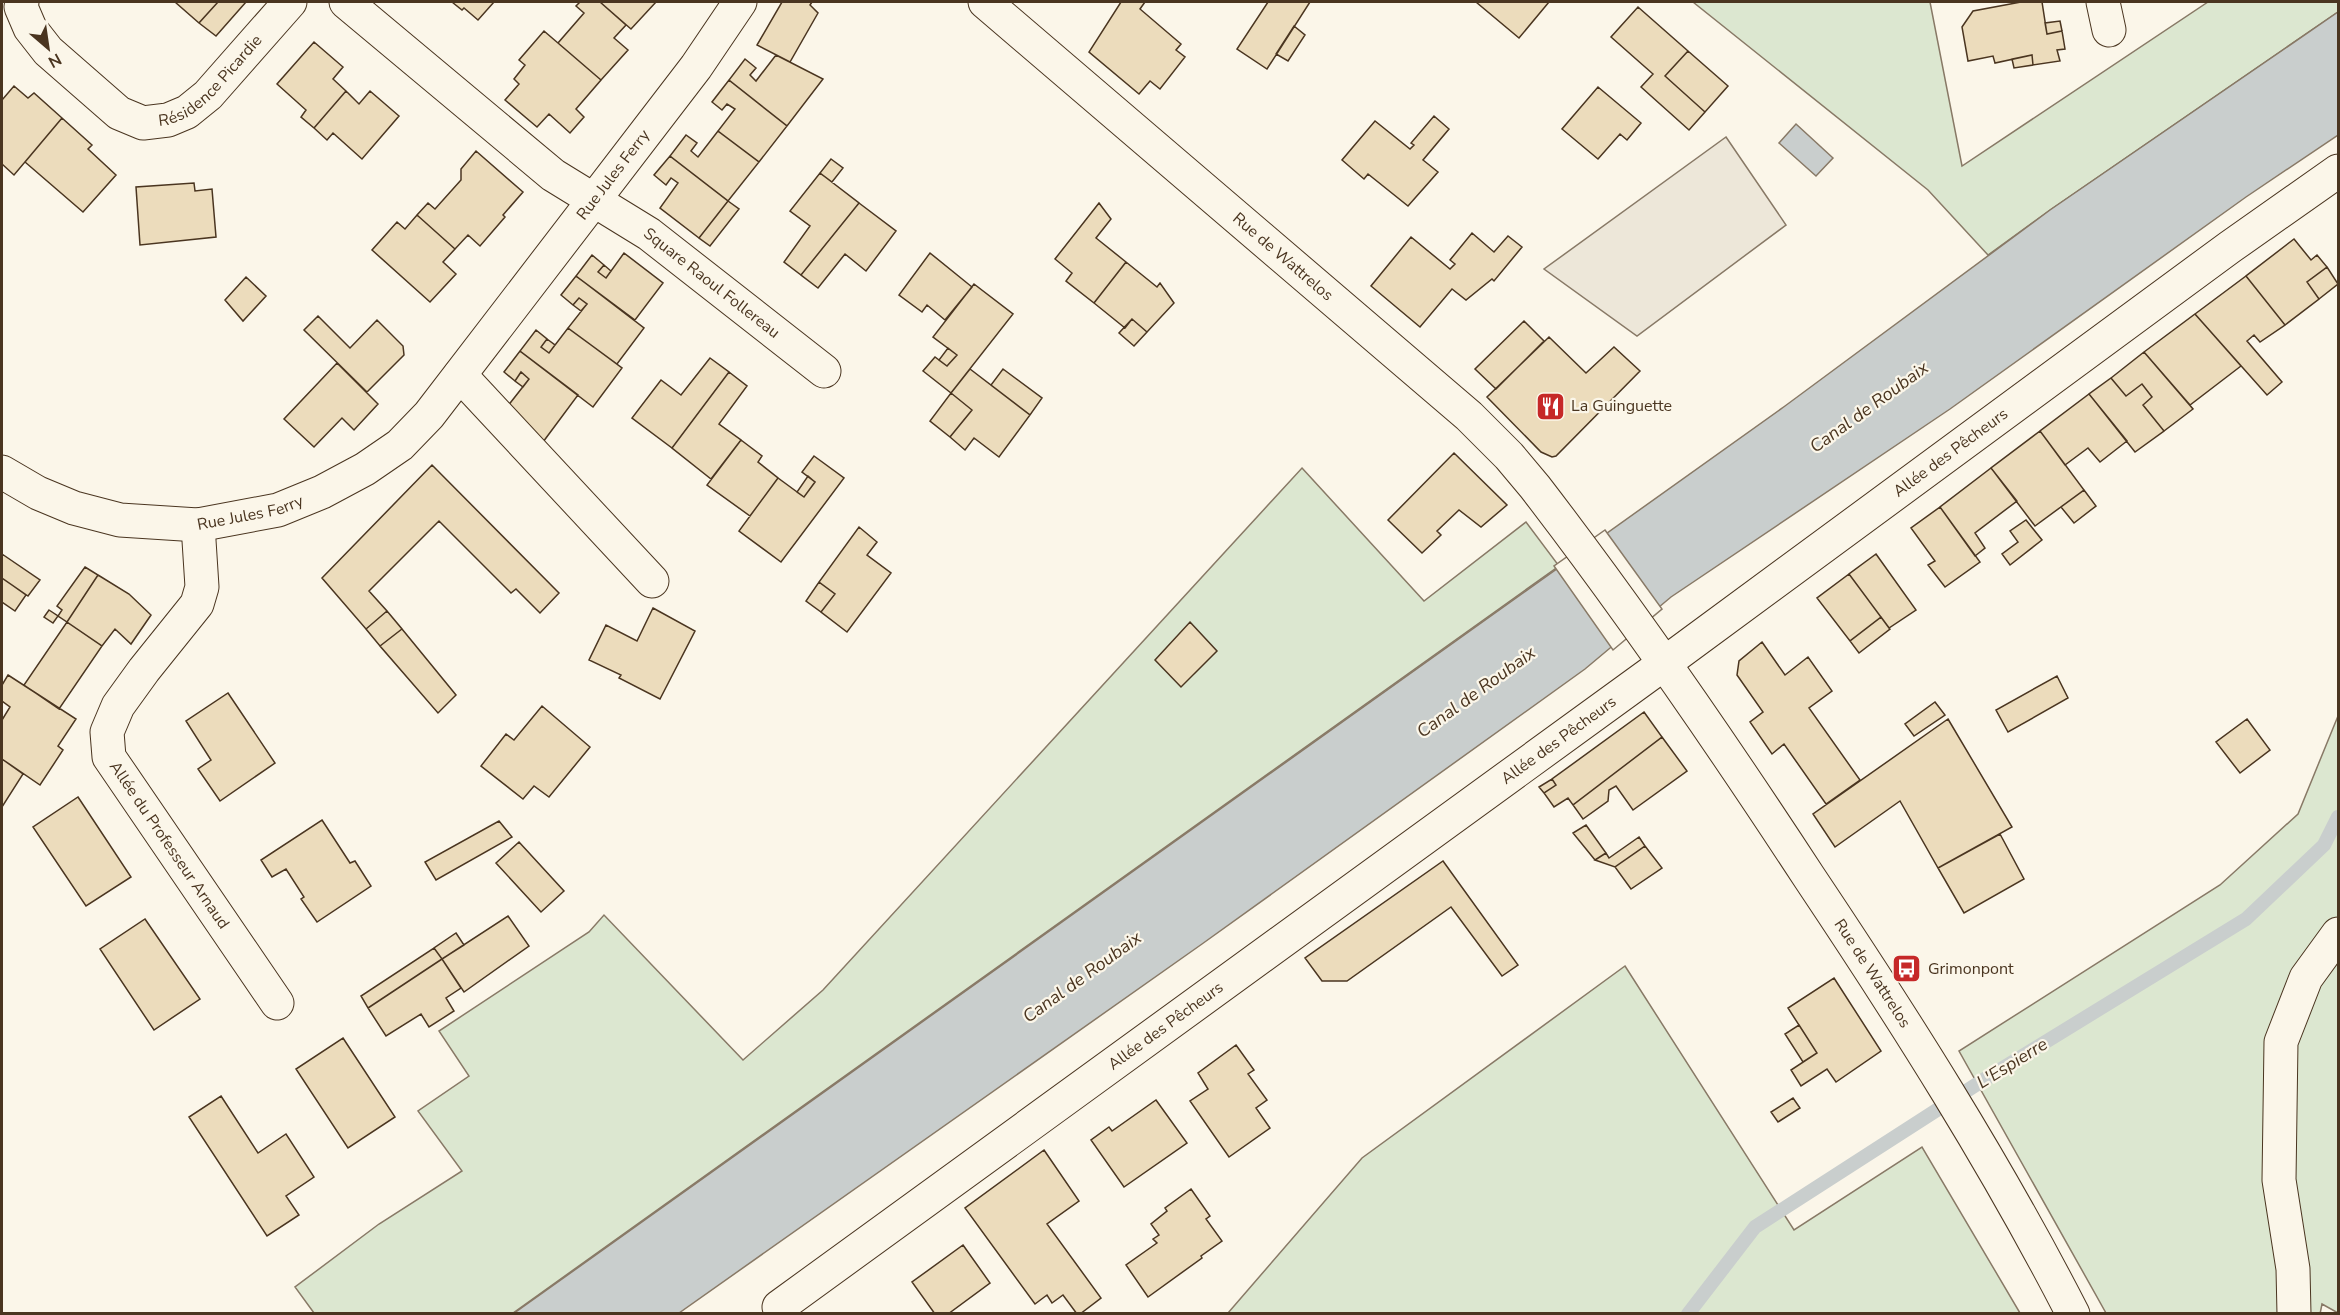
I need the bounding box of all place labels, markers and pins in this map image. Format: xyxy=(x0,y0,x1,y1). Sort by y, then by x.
restaurant icon: La Guinguette xyxy=(1534,390,1566,422)
place label: La Guinguette xyxy=(1571,395,1672,417)
bus stop icon: Grimonpont xyxy=(1891,953,1923,985)
place label: Grimonpont xyxy=(1928,958,2014,980)

